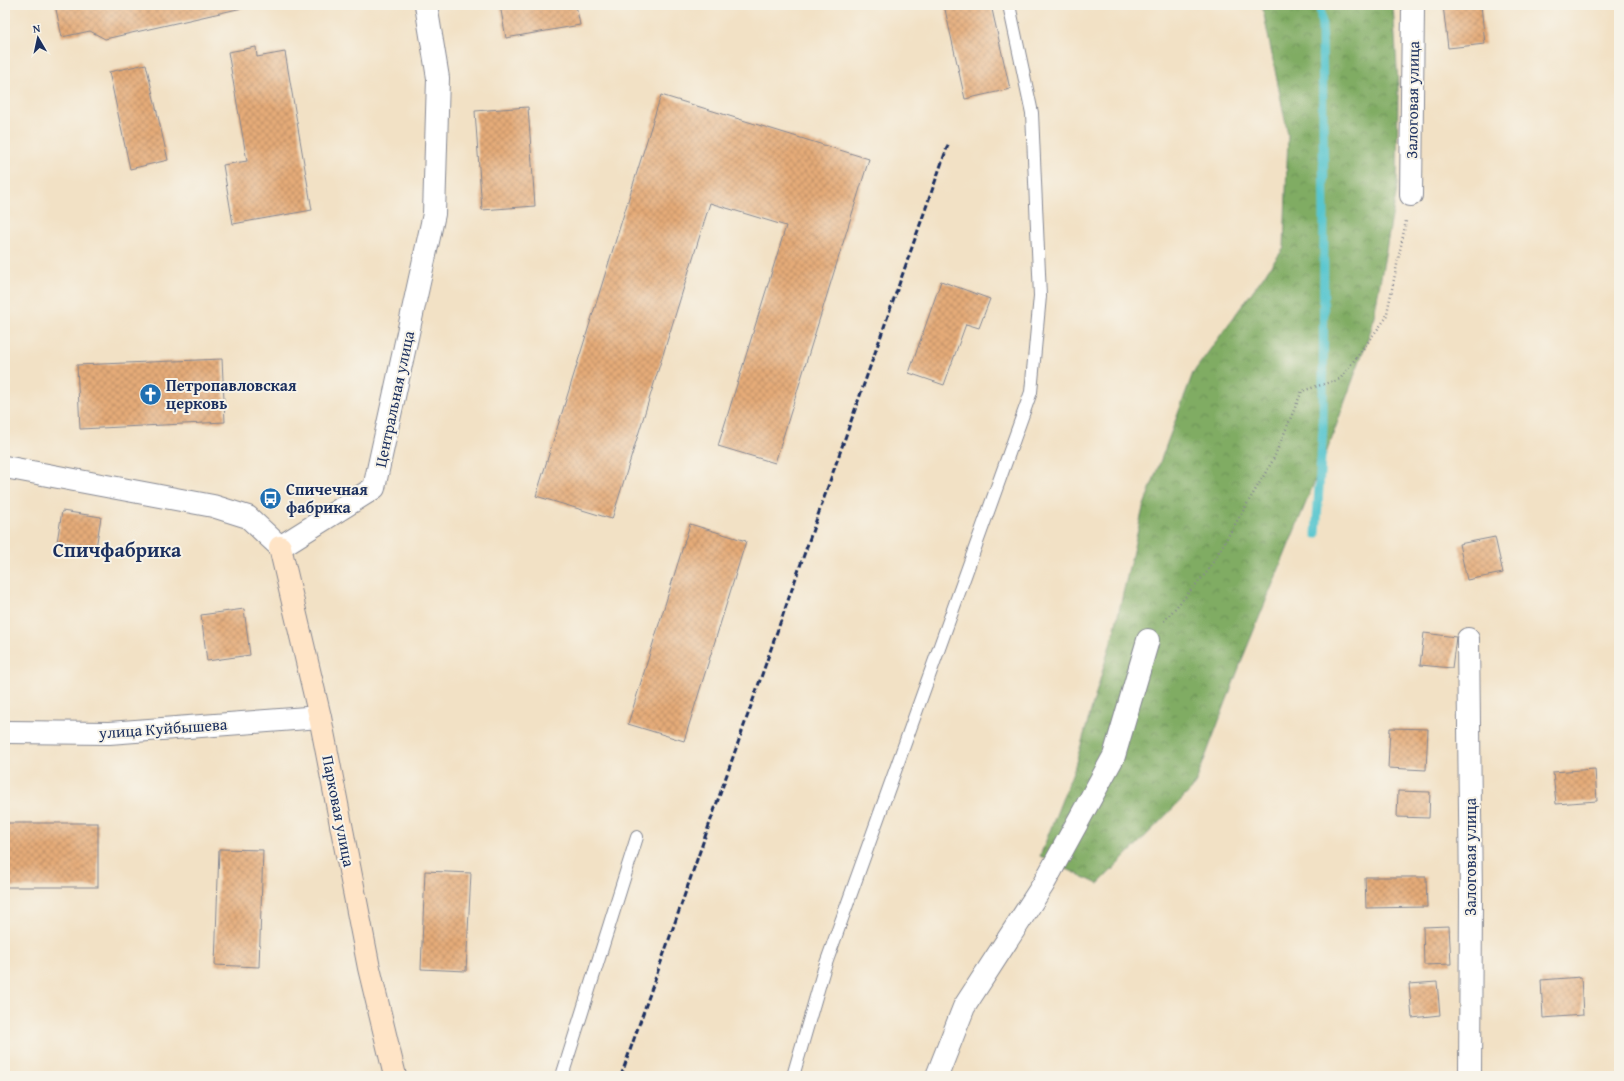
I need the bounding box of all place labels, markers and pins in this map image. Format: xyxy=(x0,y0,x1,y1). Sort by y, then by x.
place label: Петропавловская церковь xyxy=(166,373,297,415)
church icon: Петропавловская церковь xyxy=(138,381,164,407)
place label: Спичечная фабрика xyxy=(286,477,368,519)
bus stop icon: Спичечная фабрика xyxy=(257,485,283,511)

